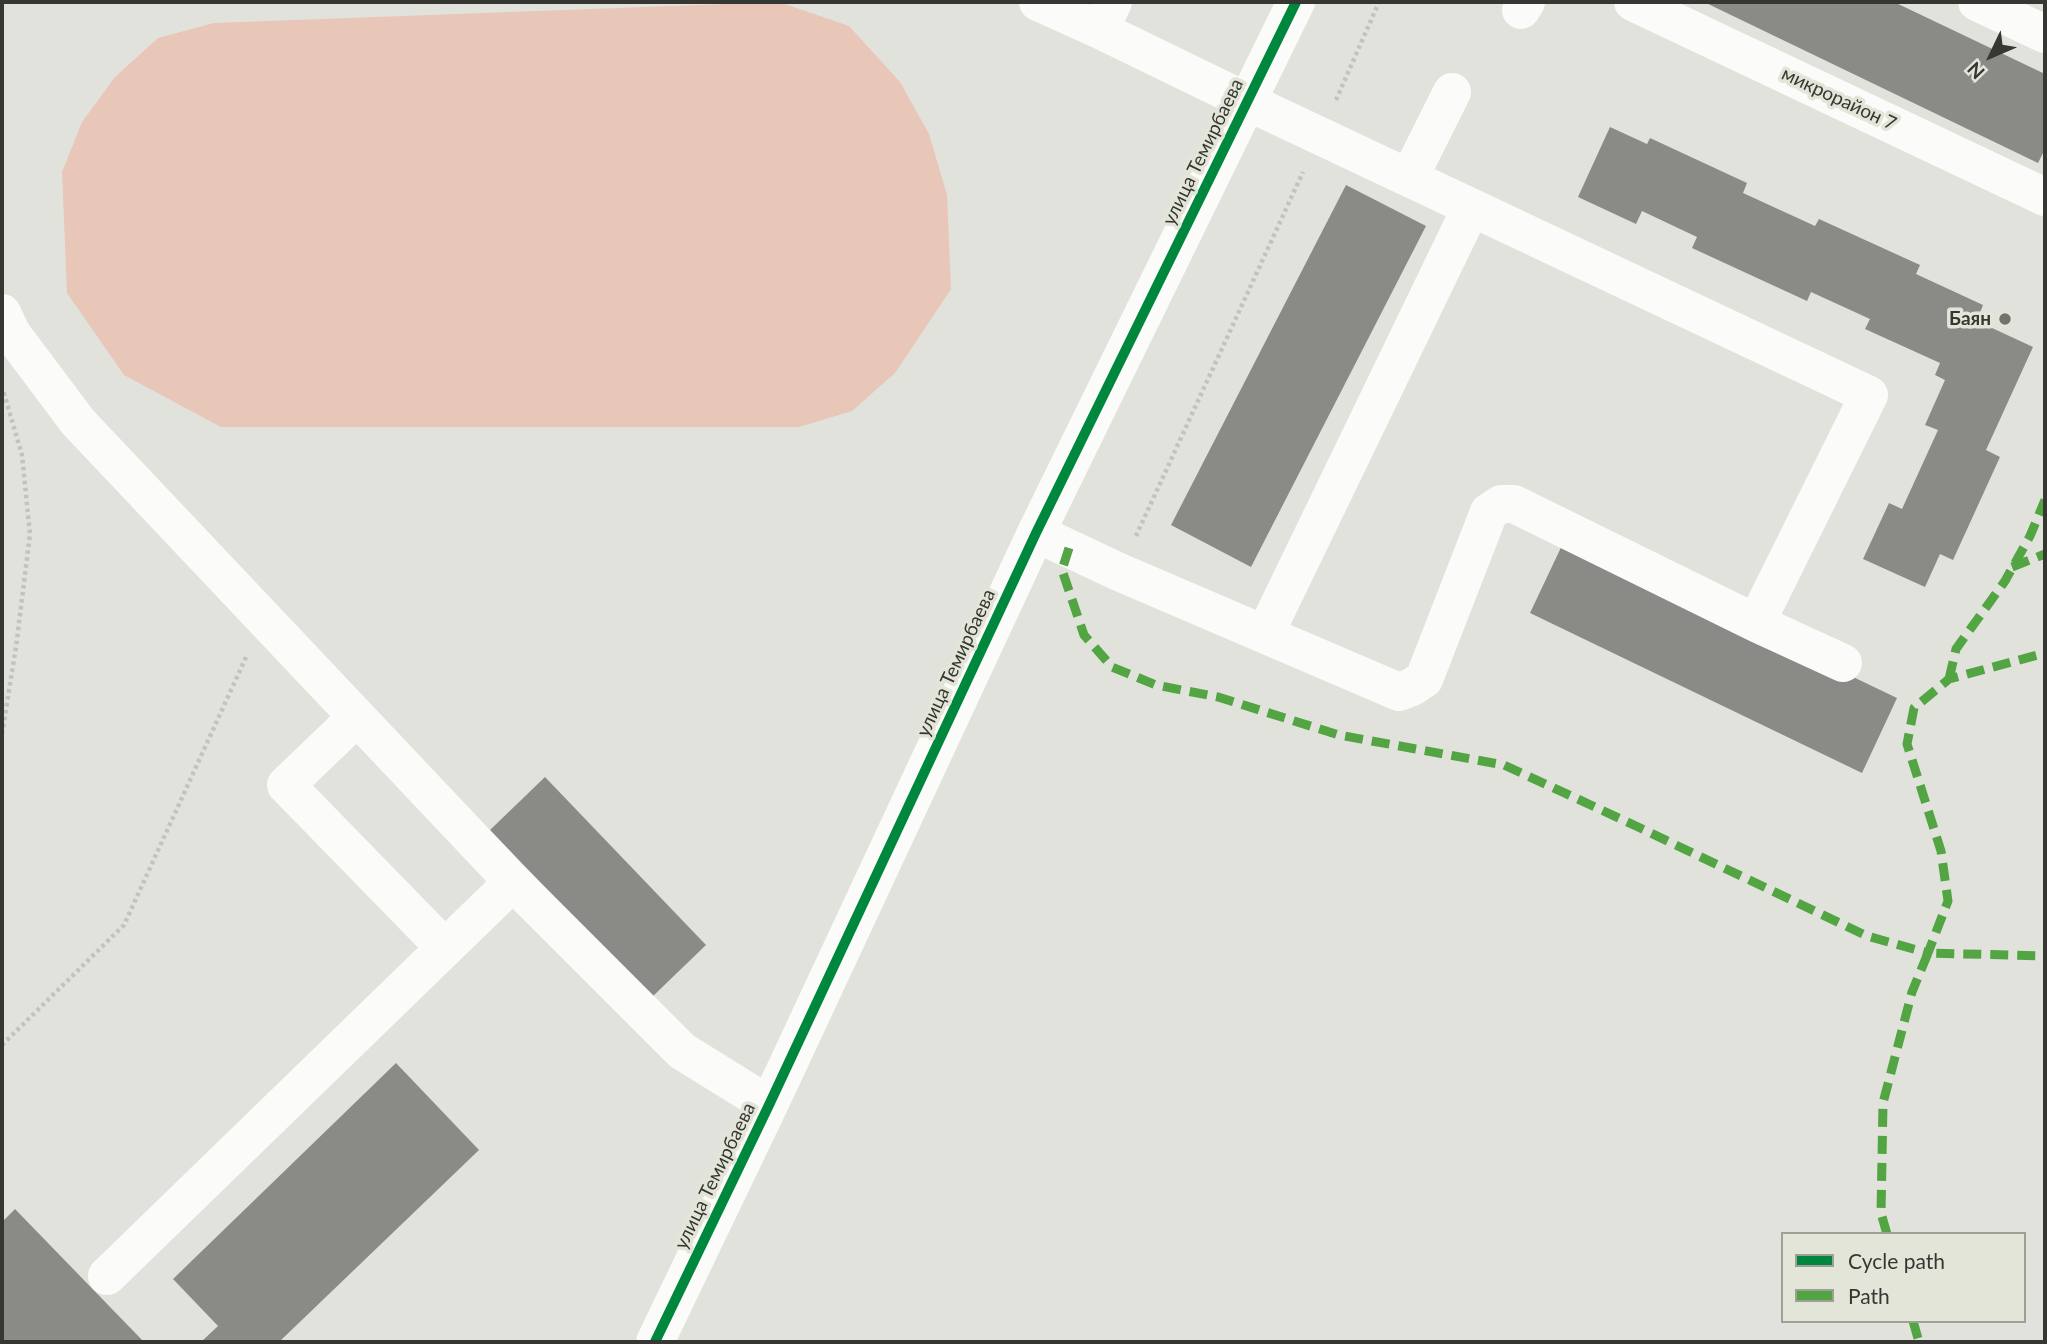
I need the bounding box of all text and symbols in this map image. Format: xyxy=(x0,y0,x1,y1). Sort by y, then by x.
north arrow xyxy=(1956,21,2026,91)
text: N xyxy=(1962,58,1989,84)
street label: микрорайон 7 xyxy=(1778,62,1900,136)
street label: улица Темирбаева xyxy=(1158,75,1248,229)
place label: Баян xyxy=(1949,308,1991,330)
marker: Баян xyxy=(1997,311,2013,327)
street label: улица Темирбаева xyxy=(912,586,1000,740)
street label: улица Темирбаева xyxy=(670,1099,760,1253)
legend xyxy=(1781,1232,2026,1323)
text: Cycle path xyxy=(1848,1248,1945,1273)
text: Path xyxy=(1848,1283,1890,1308)

